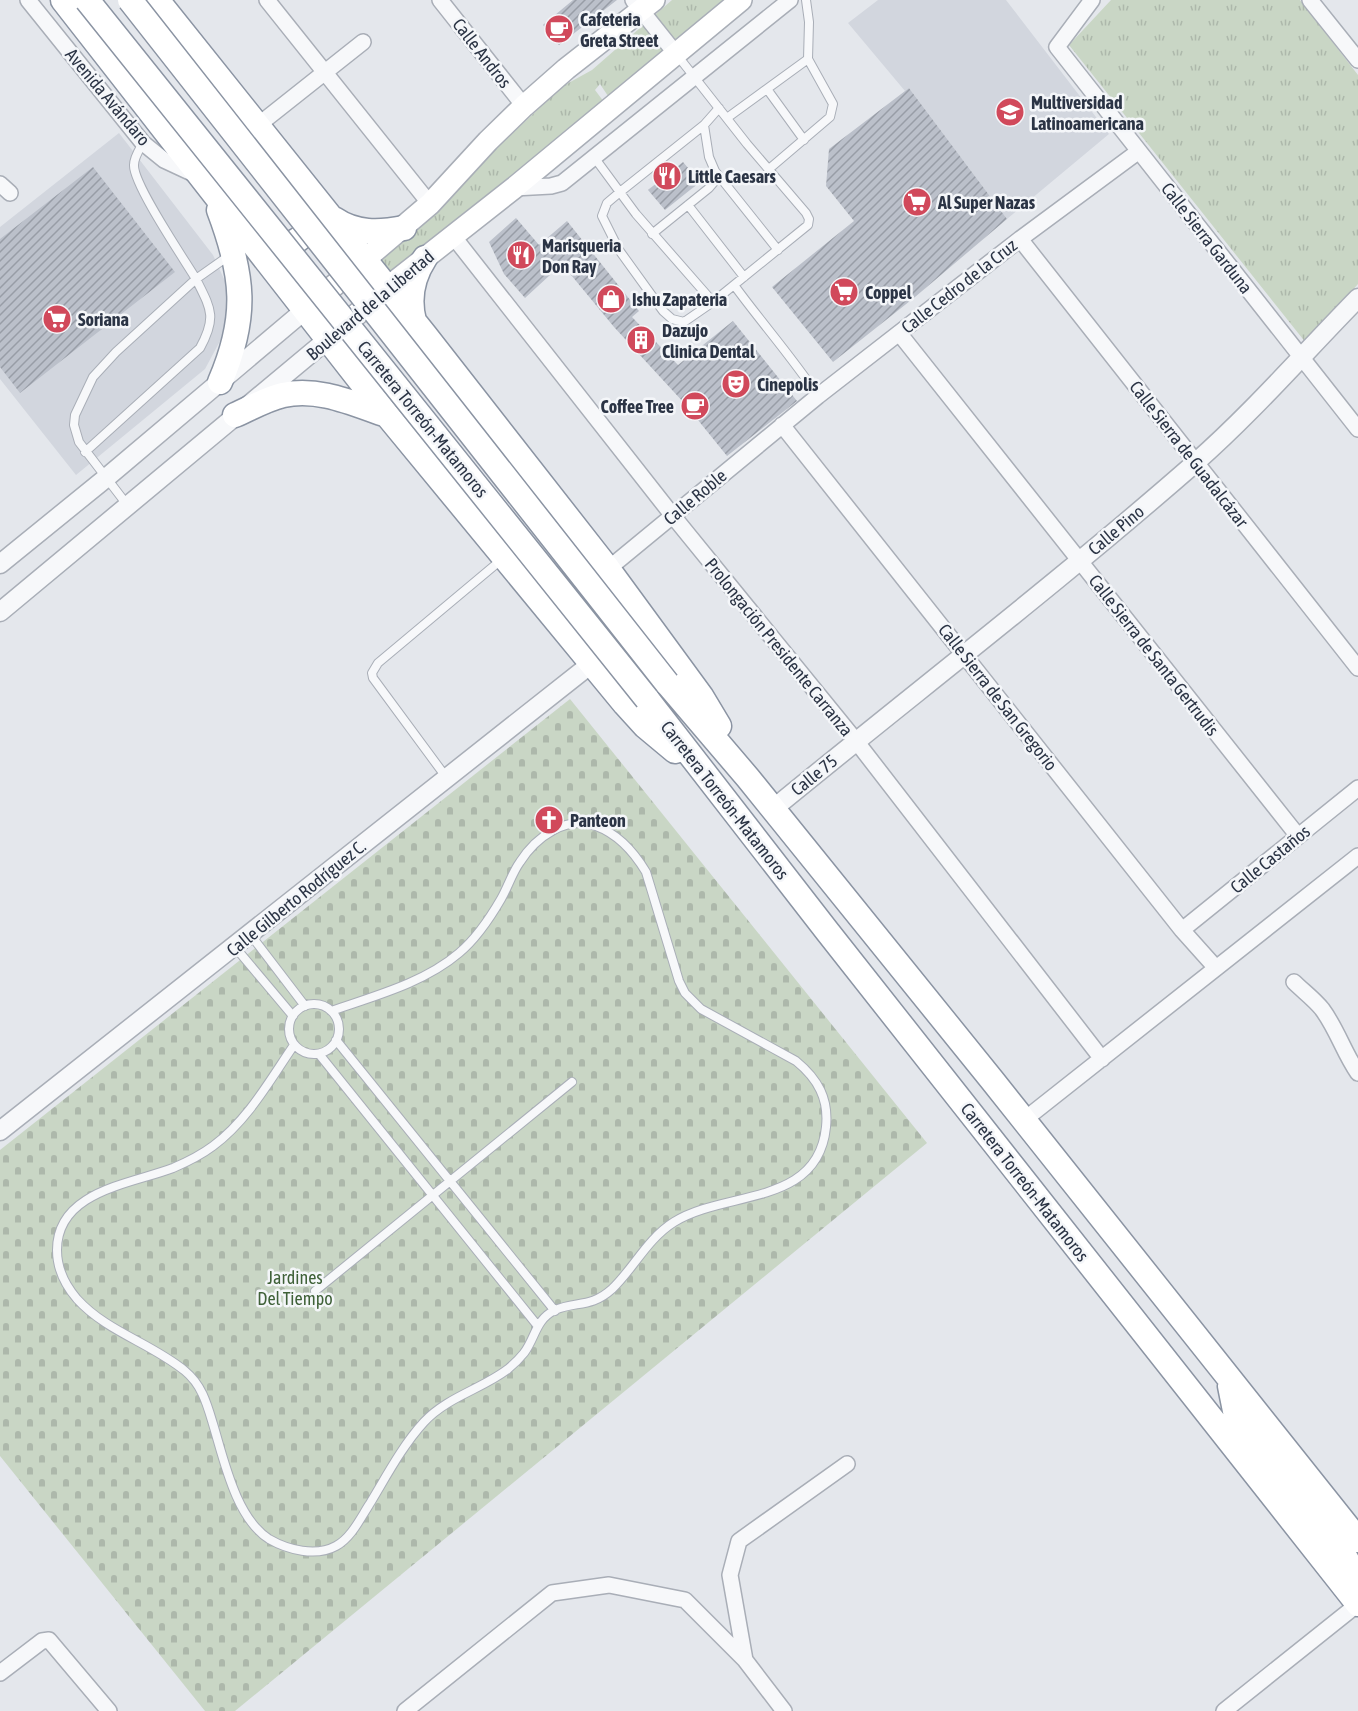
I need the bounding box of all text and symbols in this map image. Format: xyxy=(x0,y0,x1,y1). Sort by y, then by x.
place label: Cafeteria Greta Street xyxy=(580,9,659,51)
cafe icon: Cafeteria Greta Street xyxy=(543,13,575,45)
street label: Calle Andros xyxy=(448,14,516,92)
street label: Avenida Avándaro xyxy=(61,44,155,150)
place label: Multiversidad Latinoamericana xyxy=(1031,92,1144,134)
school or university icon: Multiversidad Latinoamericana xyxy=(994,96,1026,128)
restaurant icon: Little Caesars xyxy=(651,160,683,192)
place label: Little Caesars xyxy=(688,166,776,187)
street label: Calle Sierra Garduna xyxy=(1157,178,1257,298)
supermarket icon: Al Super Nazas xyxy=(901,186,933,218)
place label: Al Super Nazas xyxy=(937,192,1036,213)
street label: Calle Cedro de la Cruz xyxy=(897,234,1021,338)
place label: Marisqueria Don Ray xyxy=(542,235,621,277)
restaurant icon: Marisqueria Don Ray xyxy=(505,239,537,271)
street label: Boulevard de la Libertad xyxy=(302,246,438,364)
supermarket icon: Coppel xyxy=(828,276,860,308)
place label: Coppel xyxy=(865,282,912,303)
shop icon: Ishu Zapateria xyxy=(595,283,627,315)
place label: Ishu Zapateria xyxy=(632,289,727,310)
supermarket icon: Soriana xyxy=(41,303,73,335)
place label: Soriana xyxy=(78,309,129,330)
place label: Dazujo Clinica Dental xyxy=(662,320,755,362)
building icon: Dazujo Clinica Dental xyxy=(625,324,657,356)
street label: Carretera Torreón-Matamoros xyxy=(353,336,493,502)
theatre icon: Cinepolis xyxy=(720,368,752,400)
place label: Cinepolis xyxy=(757,374,819,395)
street label: Calle Sierra de Guadalcázar xyxy=(1125,377,1253,532)
cafe icon: Coffee Tree xyxy=(679,390,711,422)
place label: Coffee Tree xyxy=(601,396,674,417)
street label: Calle Roble xyxy=(659,465,731,529)
street label: Calle Pino xyxy=(1084,501,1148,559)
street label: Prolongación Presidente Carranza xyxy=(701,554,857,740)
street label: Calle Sierra de Santa Gertrudis xyxy=(1085,570,1223,740)
street label: Calle Sierra de San Gregorio xyxy=(934,619,1062,775)
street label: Carretera Torreón-Matamoros xyxy=(657,717,793,883)
street label: Calle 75 xyxy=(787,750,841,800)
church icon: Panteon xyxy=(533,804,565,836)
place label: Panteon xyxy=(570,810,626,831)
street label: Calle Castaños xyxy=(1226,821,1314,897)
street label: Calle Gilberto Rodríguez C. xyxy=(222,835,370,961)
street label: Carretera Torreón-Matamoros xyxy=(957,1099,1093,1265)
park label: Jardines Del Tiempo xyxy=(257,1267,333,1309)

